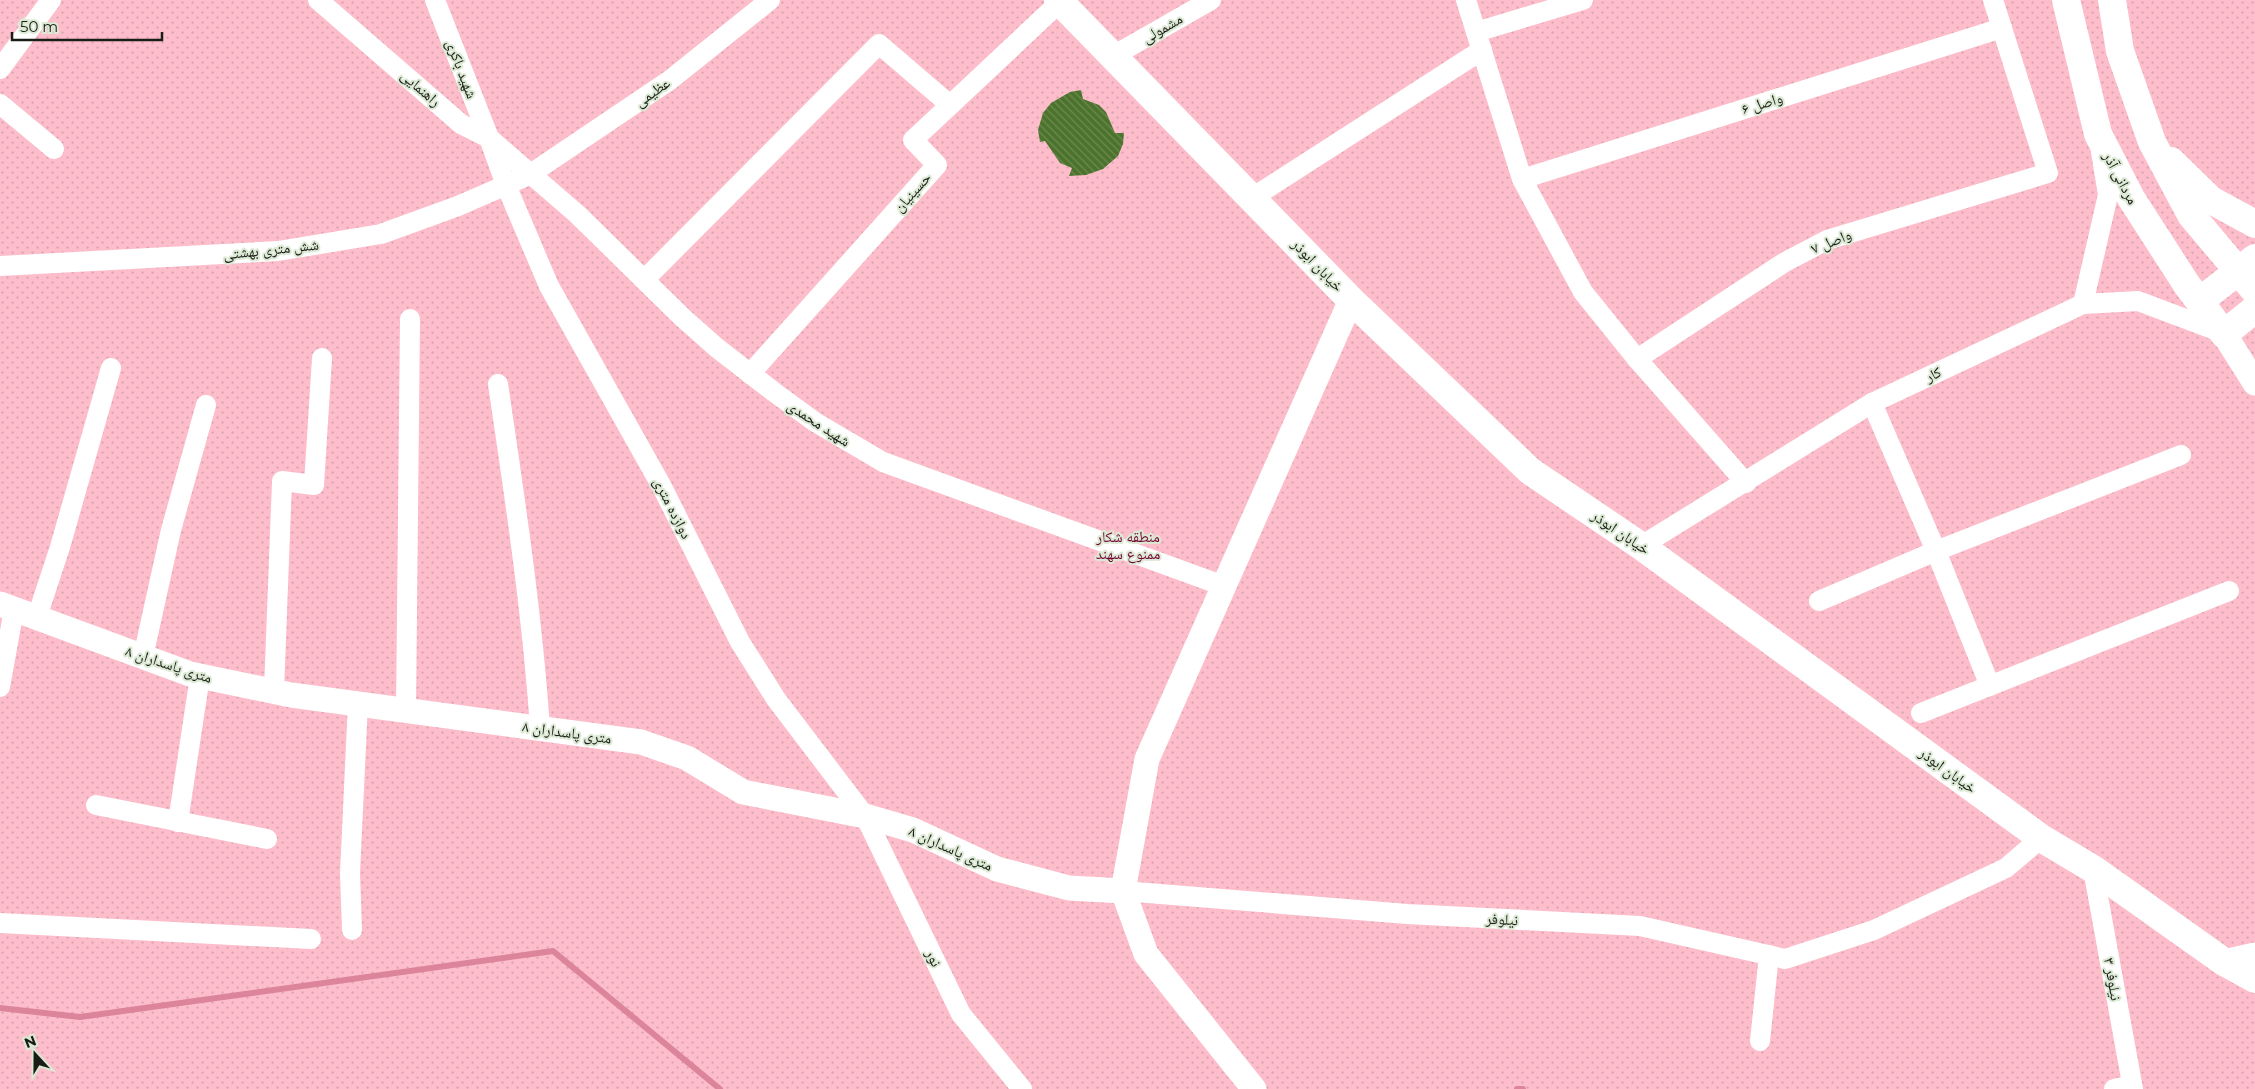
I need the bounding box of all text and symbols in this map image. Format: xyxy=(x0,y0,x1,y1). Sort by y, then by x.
street label: مشمولی xyxy=(1138,9,1186,48)
scale bar xyxy=(12,10,162,42)
text: 50 m xyxy=(20,17,58,36)
street label: شهید باکری xyxy=(441,37,482,102)
street label: راهنمایی xyxy=(396,65,445,111)
street label: عظیمی xyxy=(631,73,674,112)
street label: واصل ۶ xyxy=(1739,88,1785,119)
street label: مردانی آذر xyxy=(2098,148,2143,208)
street label: حسینیان xyxy=(889,168,936,217)
street label: واصل ۷ xyxy=(1808,224,1854,259)
street label: خیابان ابوذر xyxy=(1287,234,1348,296)
street label: شش متری بهشتی xyxy=(222,235,320,264)
street label: کار xyxy=(1921,362,1944,386)
street label: شهید محمدی xyxy=(783,396,854,451)
street label: دوازده متری xyxy=(649,474,697,542)
street label: خیابان ابوذر xyxy=(1587,505,1654,559)
park label: منطقه شکار ممنوع سهند xyxy=(1095,527,1160,564)
street label: ۸ متری پاسداران xyxy=(123,641,215,688)
street label: ۸ متری پاسداران xyxy=(521,716,613,749)
street label: خیابان ابوذر xyxy=(1914,742,1981,798)
street label: ۸ متری پاسداران xyxy=(906,821,996,876)
street label: نیلوفر xyxy=(1484,909,1519,929)
street label: نور xyxy=(921,945,946,970)
street label: نیلوفر ۳ xyxy=(2100,956,2126,1002)
north arrow xyxy=(10,1029,60,1079)
text: N xyxy=(22,1031,39,1052)

